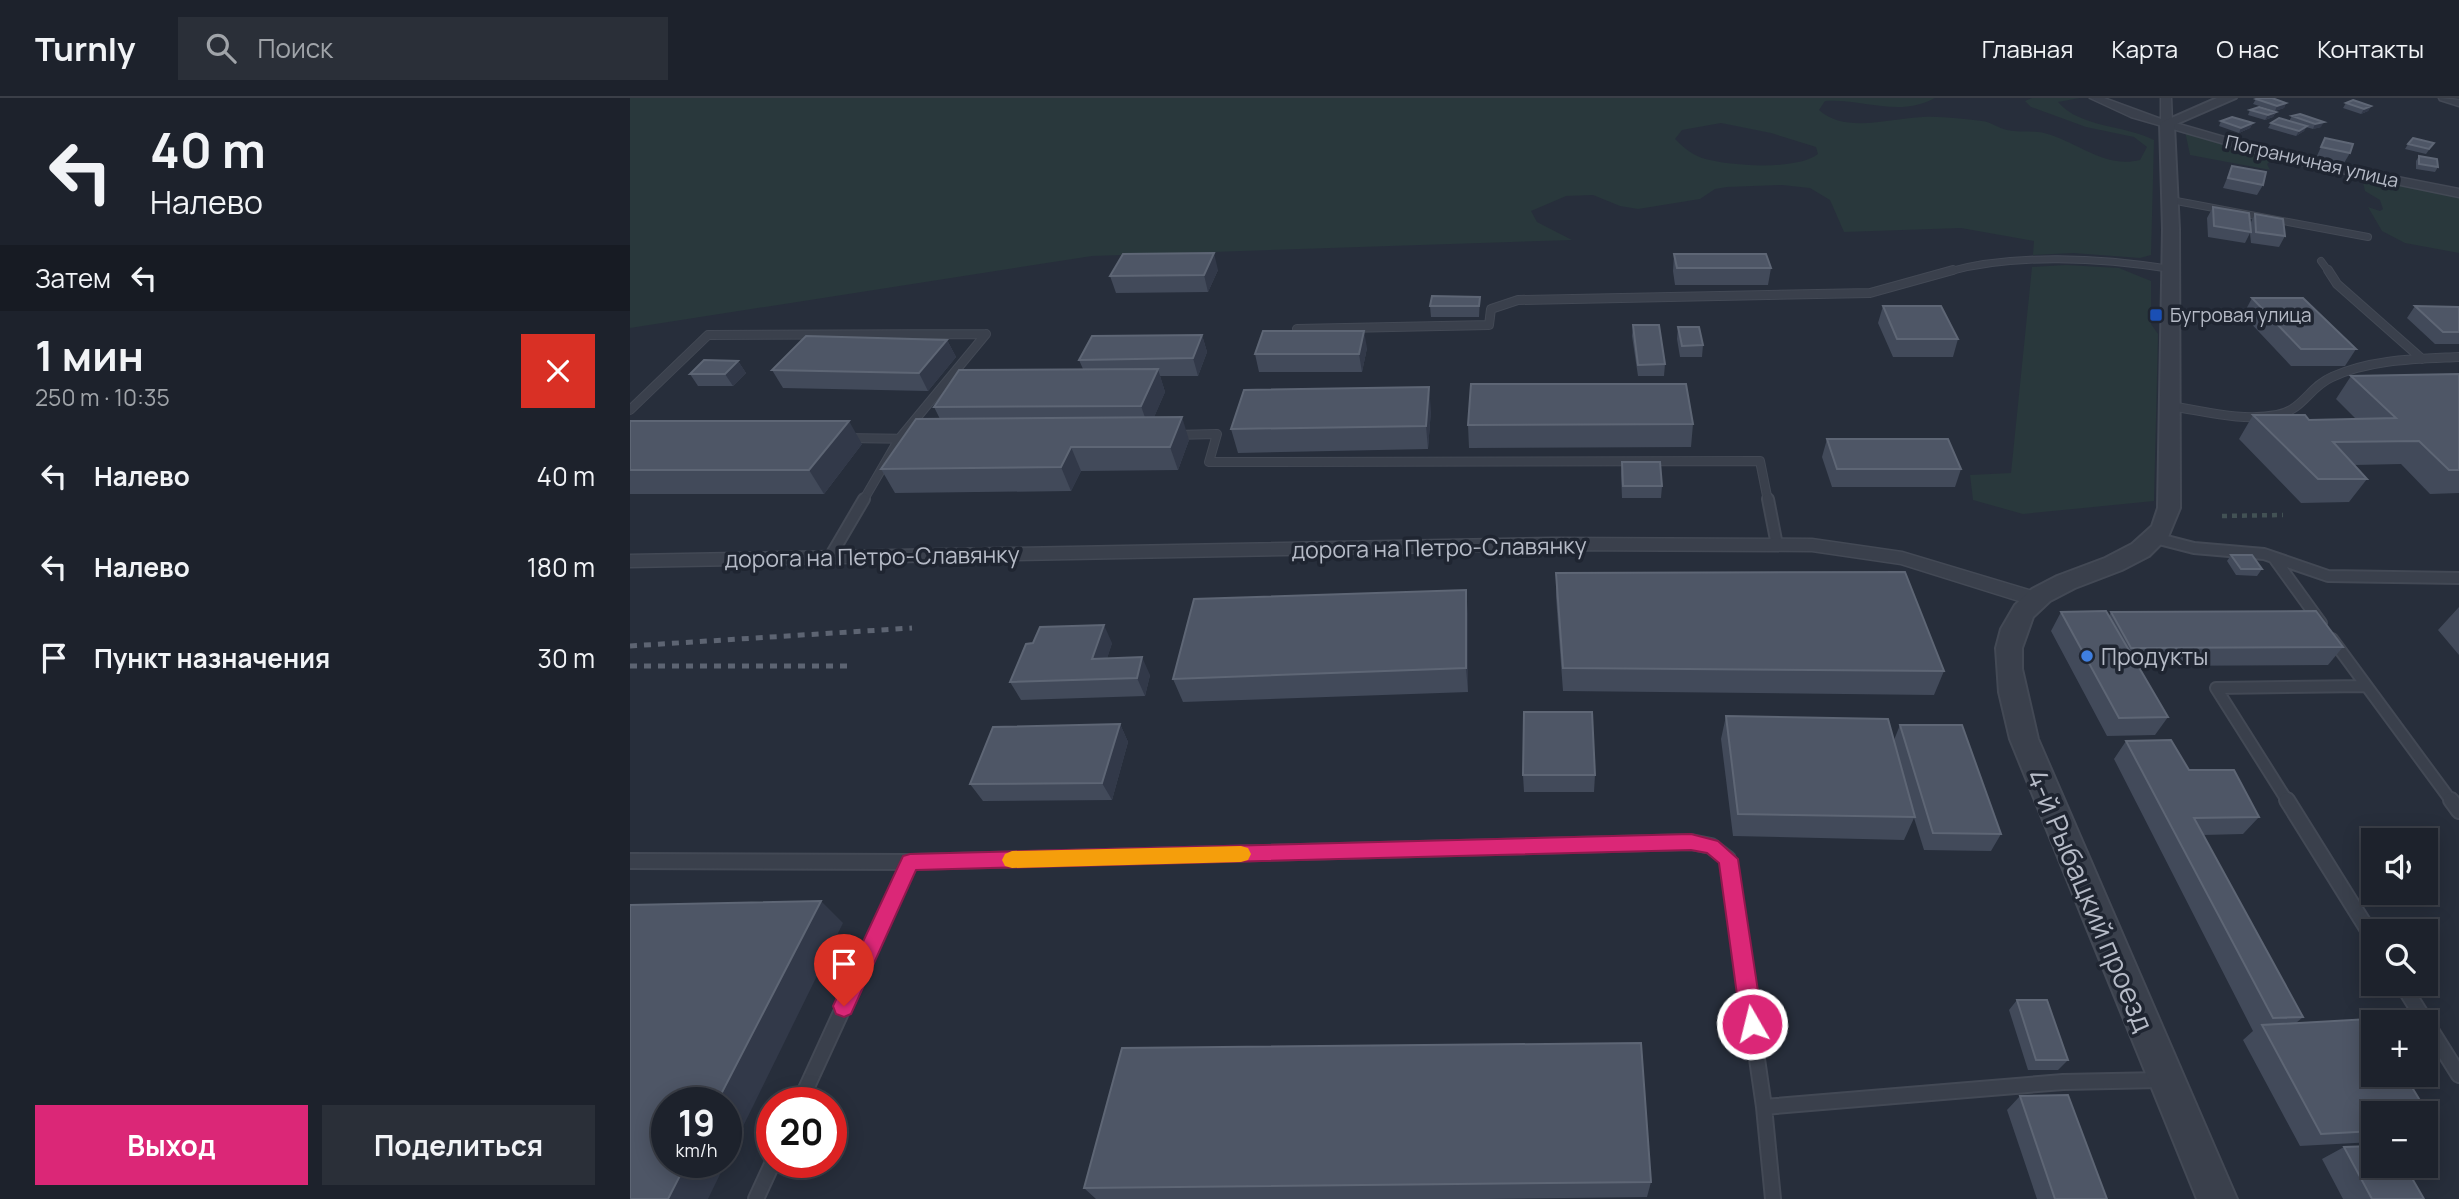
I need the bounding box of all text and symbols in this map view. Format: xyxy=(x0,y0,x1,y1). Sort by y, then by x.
search box xyxy=(178,17,668,80)
text: Turnly xyxy=(35,26,136,71)
icon: search xyxy=(202,29,240,67)
text: Поиск xyxy=(258,30,333,66)
text: Главная xyxy=(1982,32,2073,65)
text: Карта xyxy=(2111,32,2178,65)
text: О нас xyxy=(2216,32,2279,65)
text: Контакты xyxy=(2317,32,2424,65)
text: 40 m xyxy=(150,116,266,183)
icon: left xyxy=(35,126,126,217)
street label: Пограничная улица xyxy=(2223,128,2401,194)
text: Налево xyxy=(150,180,263,224)
icon: left xyxy=(125,259,163,297)
text: Затем xyxy=(35,260,111,296)
place label: Бугровая улица xyxy=(2170,302,2312,328)
marker: Бугровая улица xyxy=(2148,307,2164,323)
text: 1 мин xyxy=(35,326,144,384)
button: close xyxy=(521,334,595,408)
text: 250 m · 10:35 xyxy=(35,381,170,413)
icon: left xyxy=(35,457,73,495)
text: Налево xyxy=(94,458,190,494)
text: 40 m xyxy=(537,458,595,494)
street label: дорога на Петро-Славянку xyxy=(1291,528,1587,566)
street label: дорога на Петро-Славянку xyxy=(724,537,1020,575)
icon: left xyxy=(35,548,73,586)
text: Налево xyxy=(94,549,190,585)
text: 180 m xyxy=(527,549,595,585)
icon: arrive xyxy=(35,639,73,677)
text: Пункт назначения xyxy=(94,640,330,676)
text: 30 m xyxy=(538,640,595,676)
place label: Продукты xyxy=(2101,640,2209,672)
marker: Продукты xyxy=(2079,648,2095,664)
street label: 4-й Рыбацкий проезд xyxy=(2018,763,2164,1037)
map controls xyxy=(2361,828,2438,1178)
button: sound xyxy=(2361,828,2438,905)
button: search xyxy=(2361,919,2438,996)
pin xyxy=(814,934,874,1006)
icon: arrive xyxy=(825,945,863,983)
position arrow xyxy=(1715,987,1789,1061)
button: + xyxy=(2361,1010,2438,1087)
speed limit sign: 20 xyxy=(756,1087,847,1178)
text: 19 xyxy=(678,1099,715,1147)
button: − xyxy=(2361,1101,2438,1178)
button: Выход xyxy=(35,1105,308,1185)
button: Поделиться xyxy=(322,1105,595,1185)
text: km/h xyxy=(676,1138,717,1162)

